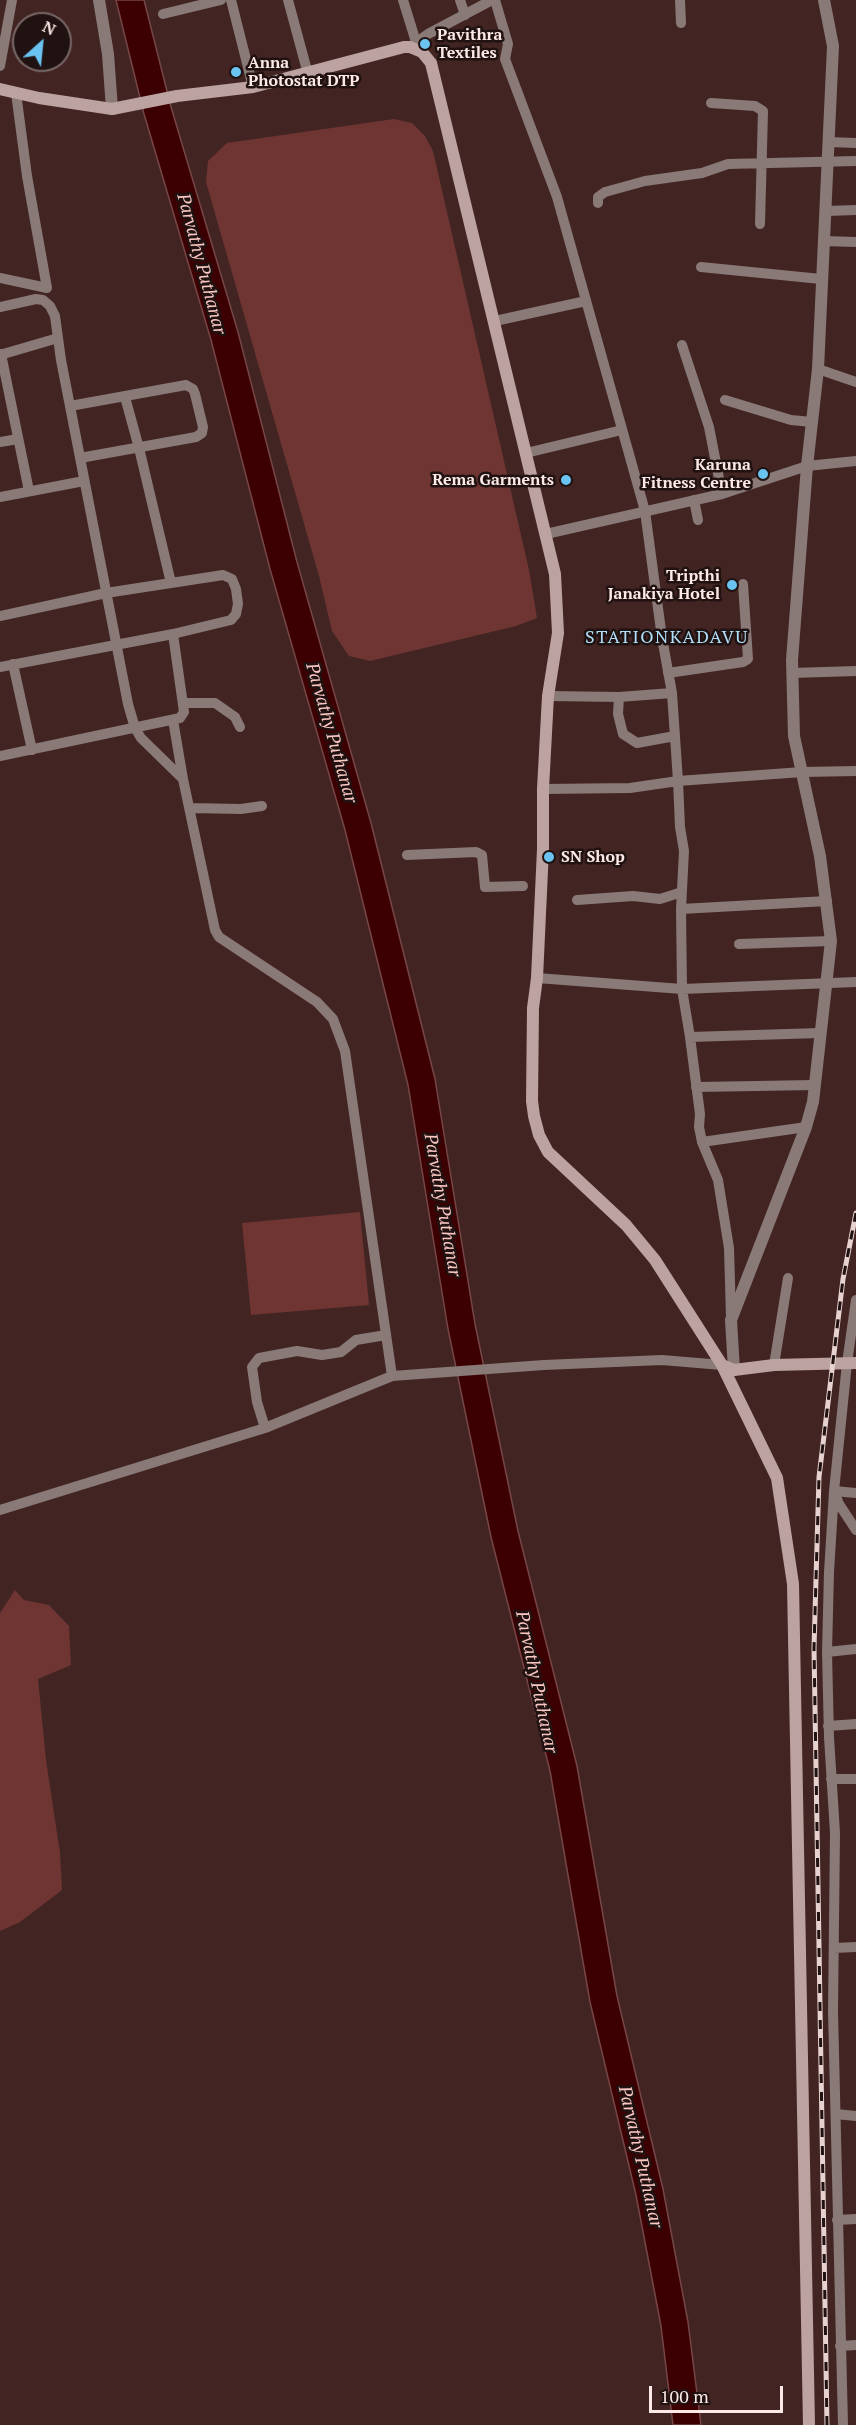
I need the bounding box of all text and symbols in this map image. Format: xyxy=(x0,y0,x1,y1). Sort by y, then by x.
north arrow xyxy=(12,12,72,72)
text: N xyxy=(39,15,60,40)
place label: Pavithra Textiles xyxy=(437,25,502,63)
marker: Pavithra Textiles xyxy=(418,37,432,51)
place label: Anna Photostat DTP xyxy=(248,53,359,91)
marker: Anna Photostat DTP xyxy=(229,65,243,79)
water label: Parvathy Puthanar xyxy=(172,191,230,337)
place label: Karuna Fitness Centre xyxy=(642,455,751,493)
marker: Karuna Fitness Centre xyxy=(756,467,770,481)
place label: Rema Garments xyxy=(432,470,554,490)
marker: Rema Garments xyxy=(559,473,573,487)
place label: Tripthi Janakiya Hotel xyxy=(608,566,720,604)
marker: Tripthi Janakiya Hotel xyxy=(725,578,739,592)
district label: STATIONKADAVU xyxy=(585,627,749,649)
water label: Parvathy Puthanar xyxy=(301,660,361,806)
place label: SN Shop xyxy=(561,847,625,867)
marker: SN Shop xyxy=(542,850,556,864)
water label: Parvathy Puthanar xyxy=(419,1132,465,1278)
water label: Parvathy Puthanar xyxy=(510,1609,562,1755)
water label: Parvathy Puthanar xyxy=(613,2084,667,2230)
scale bar xyxy=(652,2374,786,2412)
text: 100 m xyxy=(660,2384,709,2408)

